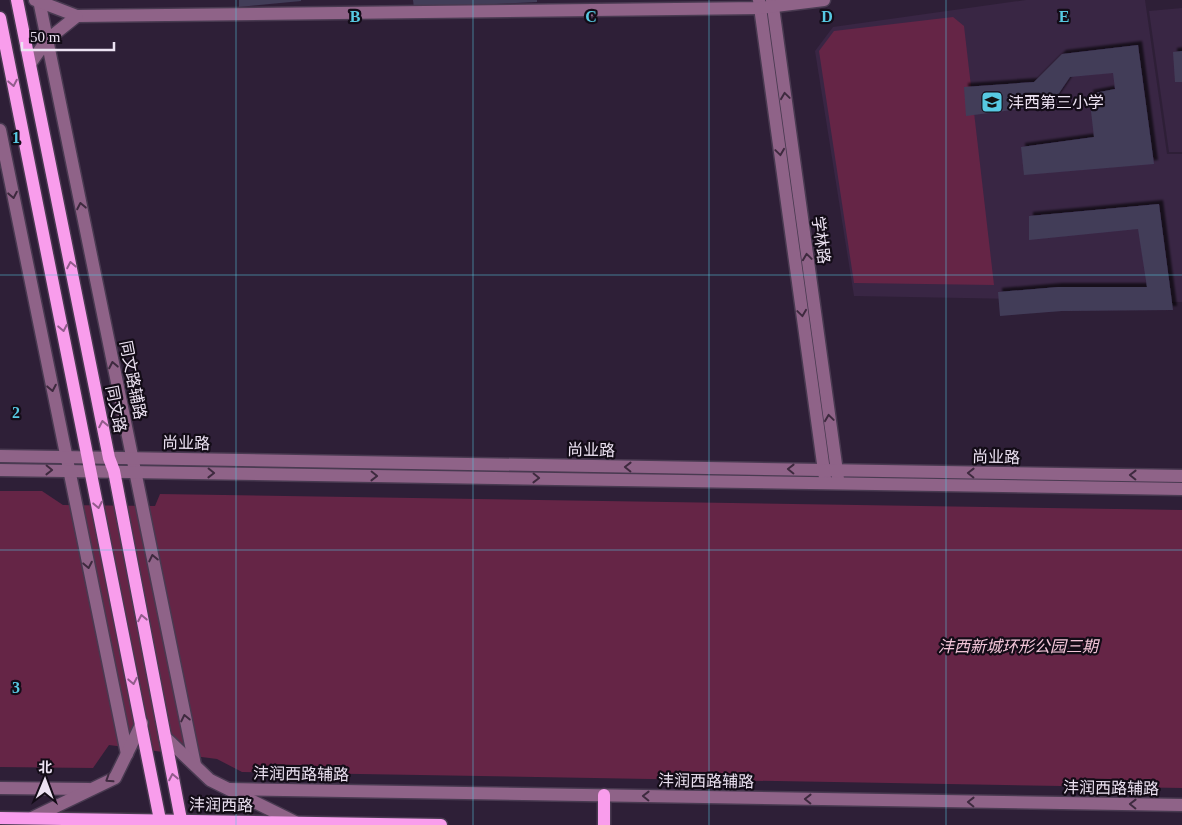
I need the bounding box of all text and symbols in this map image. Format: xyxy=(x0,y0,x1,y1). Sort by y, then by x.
text: B xyxy=(350,8,361,25)
text: C xyxy=(585,8,597,25)
text: D xyxy=(821,8,833,25)
text: E xyxy=(1059,8,1069,25)
scale bar xyxy=(22,20,115,52)
text: 50 m xyxy=(30,29,61,45)
one-way arrow xyxy=(7,79,18,88)
school or university icon: 沣西第三小学 xyxy=(980,90,1004,114)
one-way arrow xyxy=(780,92,791,100)
place label: 沣西第三小学 xyxy=(1008,94,1104,111)
text: 1 xyxy=(12,129,20,146)
one-way arrow xyxy=(774,149,785,157)
one-way arrow xyxy=(7,190,18,199)
one-way arrow xyxy=(76,201,87,210)
street label: 学林路 xyxy=(809,215,833,265)
one-way arrow xyxy=(802,253,813,261)
one-way arrow xyxy=(66,260,76,269)
one-way arrow xyxy=(797,309,807,318)
one-way arrow xyxy=(57,324,68,333)
street label: 同文路辅路 xyxy=(116,339,150,421)
one-way arrow xyxy=(108,361,119,369)
one-way arrow xyxy=(46,384,57,393)
street label: 同文路 xyxy=(102,384,130,434)
text: 2 xyxy=(12,404,20,421)
one-way arrow xyxy=(825,414,835,422)
one-way arrow xyxy=(98,420,108,429)
street label: 尚业路 xyxy=(162,434,210,452)
street label: 尚业路 xyxy=(567,441,615,459)
street label: 尚业路 xyxy=(972,448,1020,466)
one-way arrow xyxy=(624,462,632,472)
one-way arrow xyxy=(787,464,795,475)
one-way arrow xyxy=(45,465,53,476)
one-way arrow xyxy=(967,467,975,478)
one-way arrow xyxy=(208,468,215,478)
one-way arrow xyxy=(370,470,378,481)
one-way arrow xyxy=(1129,470,1137,480)
one-way arrow xyxy=(532,473,540,483)
one-way arrow xyxy=(93,500,103,509)
one-way arrow xyxy=(148,554,158,563)
one-way arrow xyxy=(82,560,93,569)
one-way arrow xyxy=(138,613,148,622)
park label: 沣西新城环形公园三期 xyxy=(938,638,1100,655)
one-way arrow xyxy=(128,677,138,686)
text: 3 xyxy=(12,679,20,696)
one-way arrow xyxy=(181,713,191,722)
north arrow xyxy=(20,755,70,805)
text: 北 xyxy=(38,760,52,775)
street label: 沣润西路辅路 xyxy=(253,765,349,783)
street label: 沣润西路辅路 xyxy=(658,772,754,790)
one-way arrow xyxy=(105,773,114,783)
one-way arrow xyxy=(169,773,179,781)
street label: 沣润西路辅路 xyxy=(1063,779,1159,797)
one-way arrow xyxy=(642,791,650,801)
one-way arrow xyxy=(804,794,812,804)
street label: 沣润西路 xyxy=(189,796,253,814)
one-way arrow xyxy=(967,796,975,807)
one-way arrow xyxy=(1129,799,1137,810)

